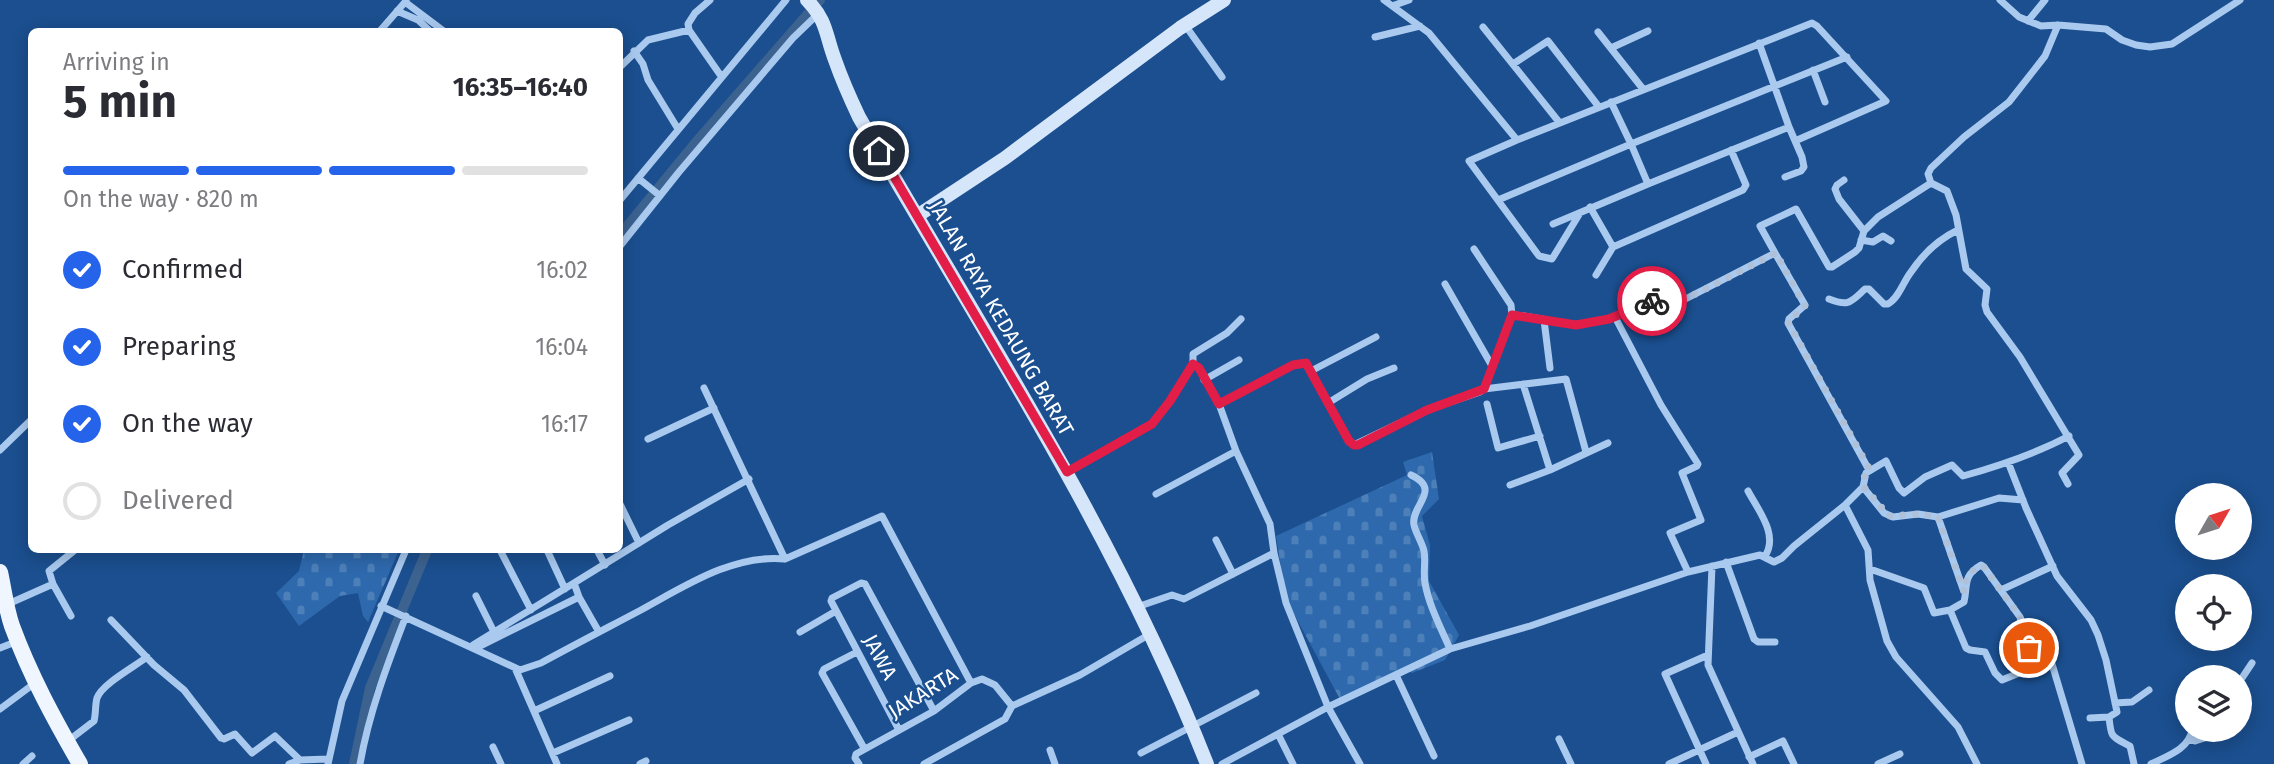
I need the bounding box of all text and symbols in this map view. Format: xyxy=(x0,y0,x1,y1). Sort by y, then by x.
text: Arriving in xyxy=(63,48,170,76)
text: 16:35–16:40 xyxy=(453,72,588,103)
text: 5 min xyxy=(63,74,177,129)
pin xyxy=(849,121,909,181)
icon: home xyxy=(860,132,898,170)
text: On the way · 820 m xyxy=(63,185,259,213)
street label: JALAN RAYA KEDAUNG BARAT xyxy=(923,196,1079,441)
icon: check xyxy=(63,251,101,289)
text: Confirmed xyxy=(122,254,243,285)
text: 16:02 xyxy=(536,256,588,284)
courier xyxy=(1617,266,1687,336)
icon: bike xyxy=(1633,282,1671,320)
icon: check xyxy=(63,328,101,366)
text: Preparing xyxy=(122,331,235,362)
text: 16:04 xyxy=(535,333,588,361)
icon: check xyxy=(63,405,101,443)
text: On the way xyxy=(122,408,253,439)
text: 16:17 xyxy=(541,410,588,438)
north arrow xyxy=(2175,483,2252,560)
map controls xyxy=(2175,483,2252,742)
text: Delivered xyxy=(122,485,234,516)
button: locate xyxy=(2175,574,2252,651)
pin xyxy=(1999,618,2059,678)
icon: bag xyxy=(2010,629,2048,667)
street label: JAWA xyxy=(857,630,903,684)
street label: JAKARTA xyxy=(883,662,963,724)
button: layers xyxy=(2175,665,2252,742)

